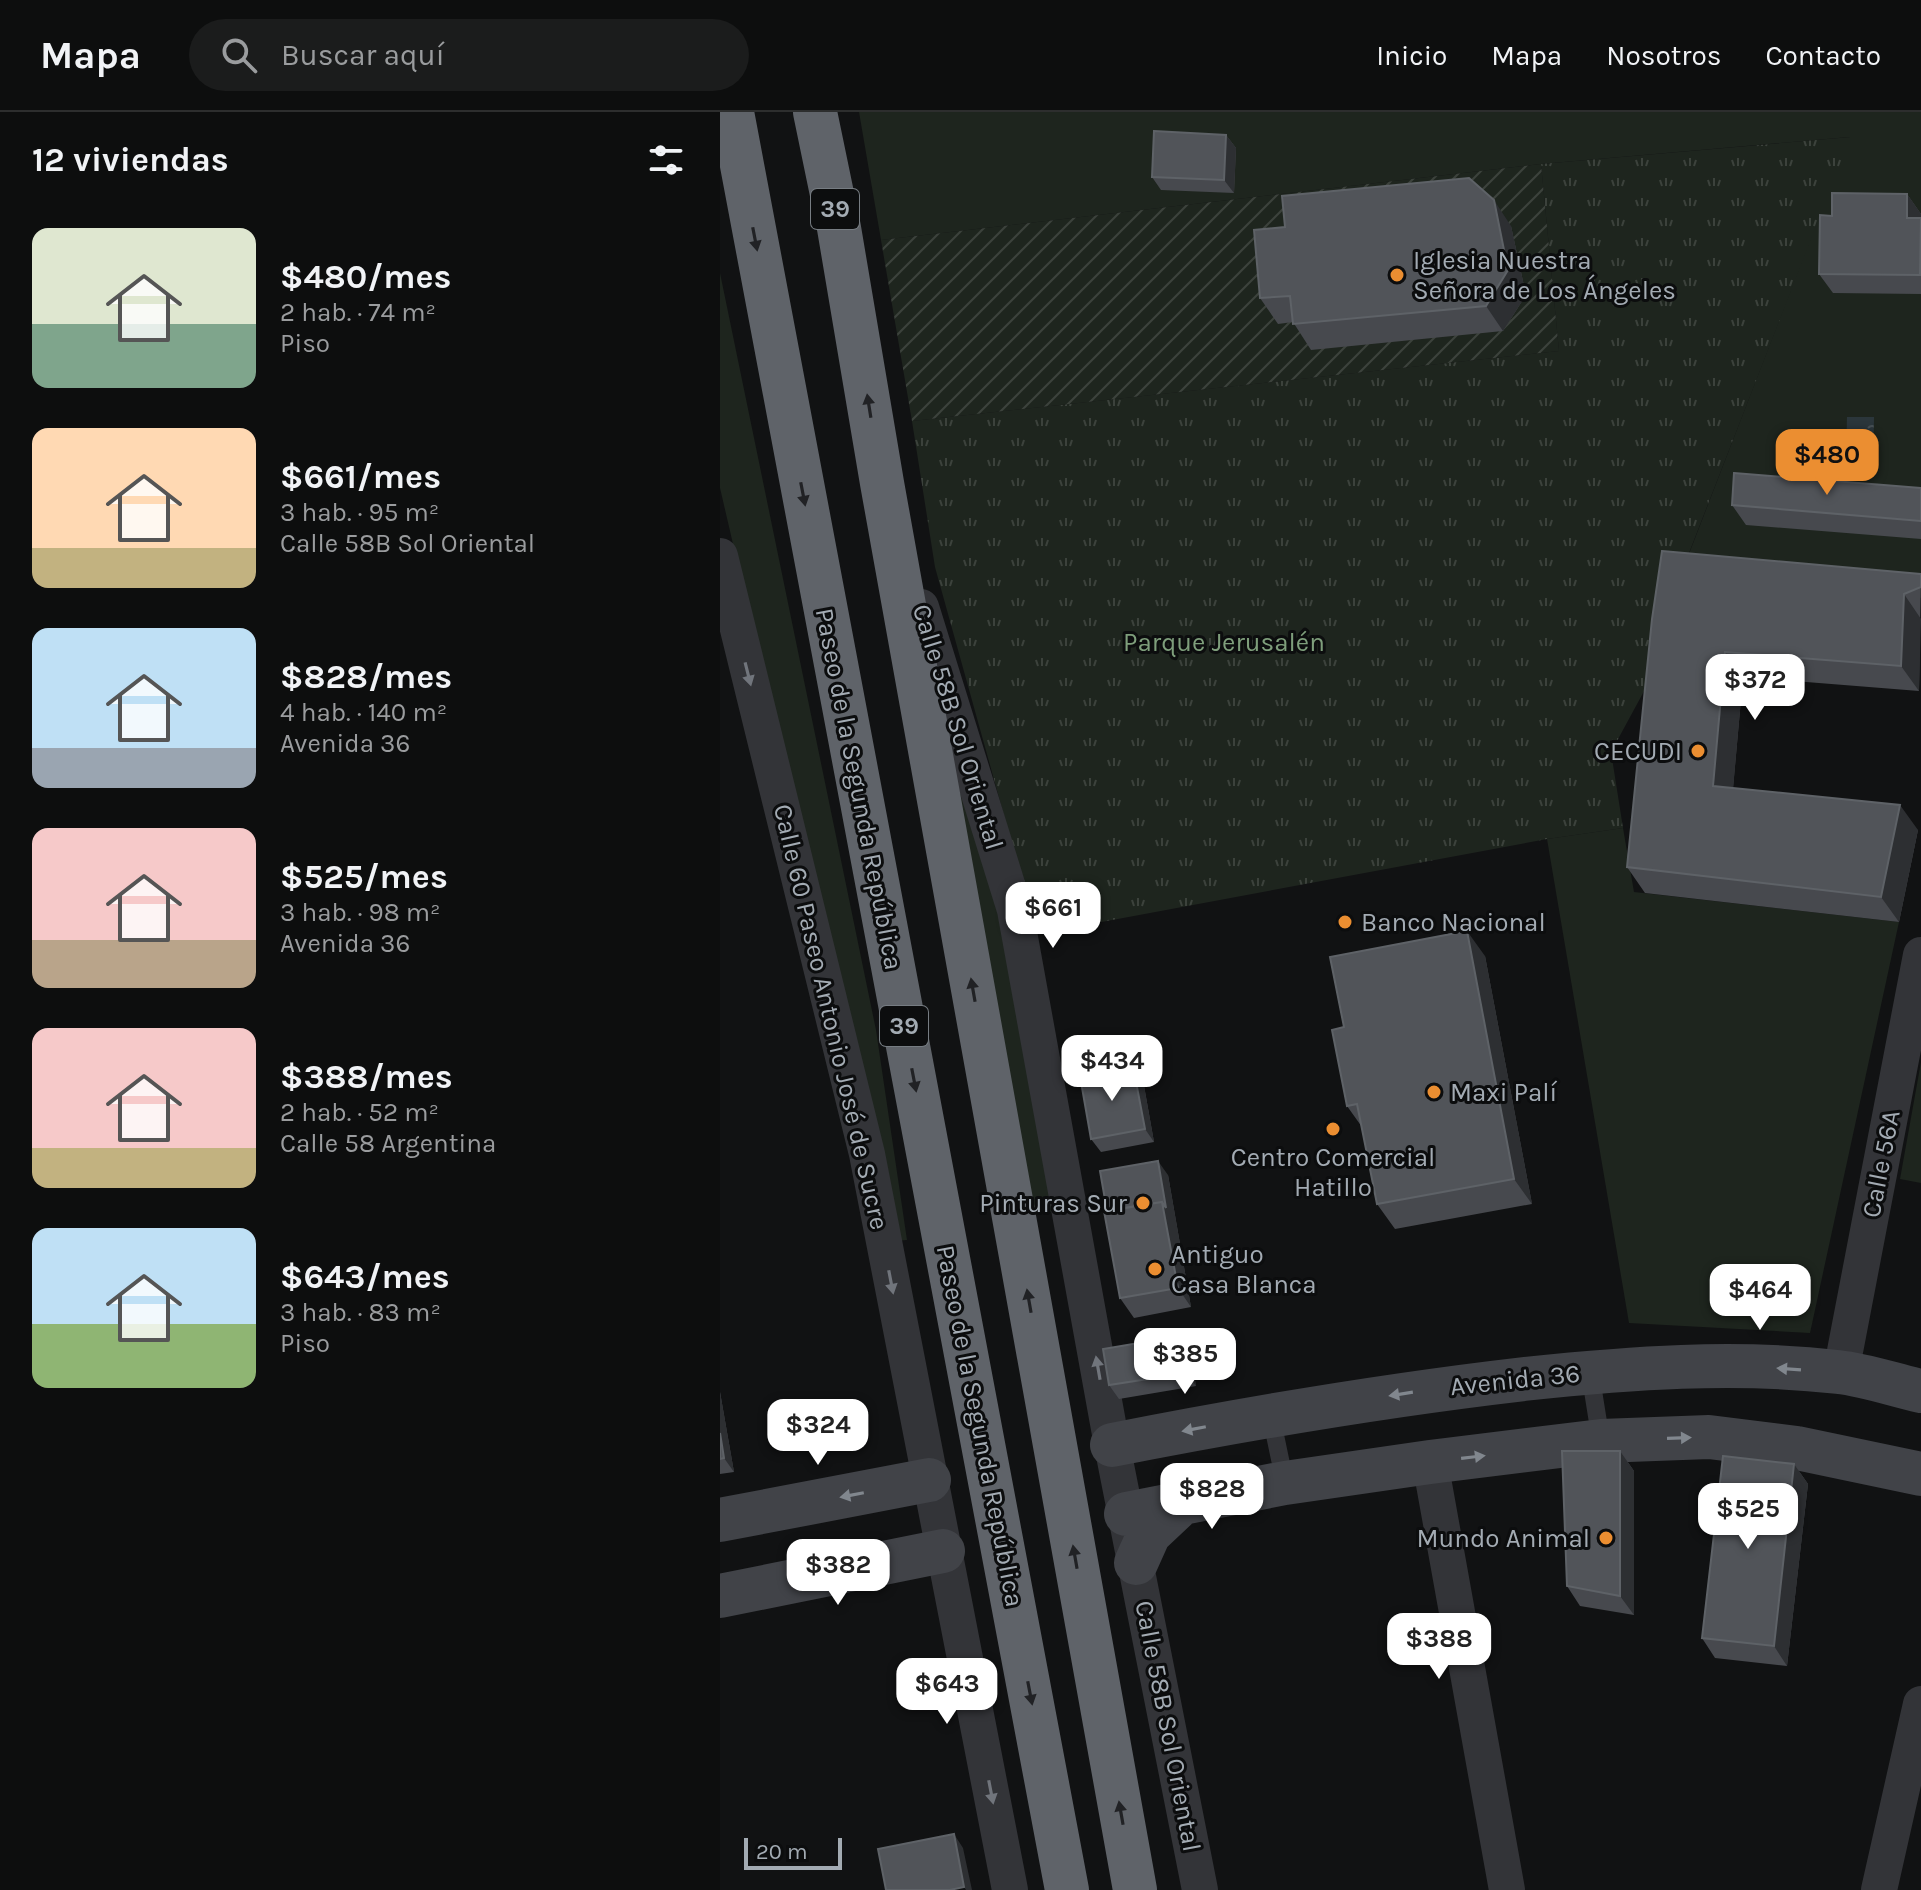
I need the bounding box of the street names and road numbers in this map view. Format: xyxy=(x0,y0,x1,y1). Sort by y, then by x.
road number: 39 xyxy=(811,189,859,229)
street label: Calle 58B Sol Oriental xyxy=(906,601,1010,853)
street label: Paseo de la Segunda República xyxy=(809,605,909,973)
street label: Calle 60 Paseo Antonio José de Sucre xyxy=(767,801,895,1233)
road number: 39 xyxy=(880,1006,928,1046)
street label: Calle 56A xyxy=(1855,1108,1907,1220)
street label: Paseo de la Segunda República xyxy=(930,1242,1030,1610)
street label: Avenida 36 xyxy=(1449,1358,1581,1402)
street label: Calle 58B Sol Oriental xyxy=(1128,1598,1208,1854)

